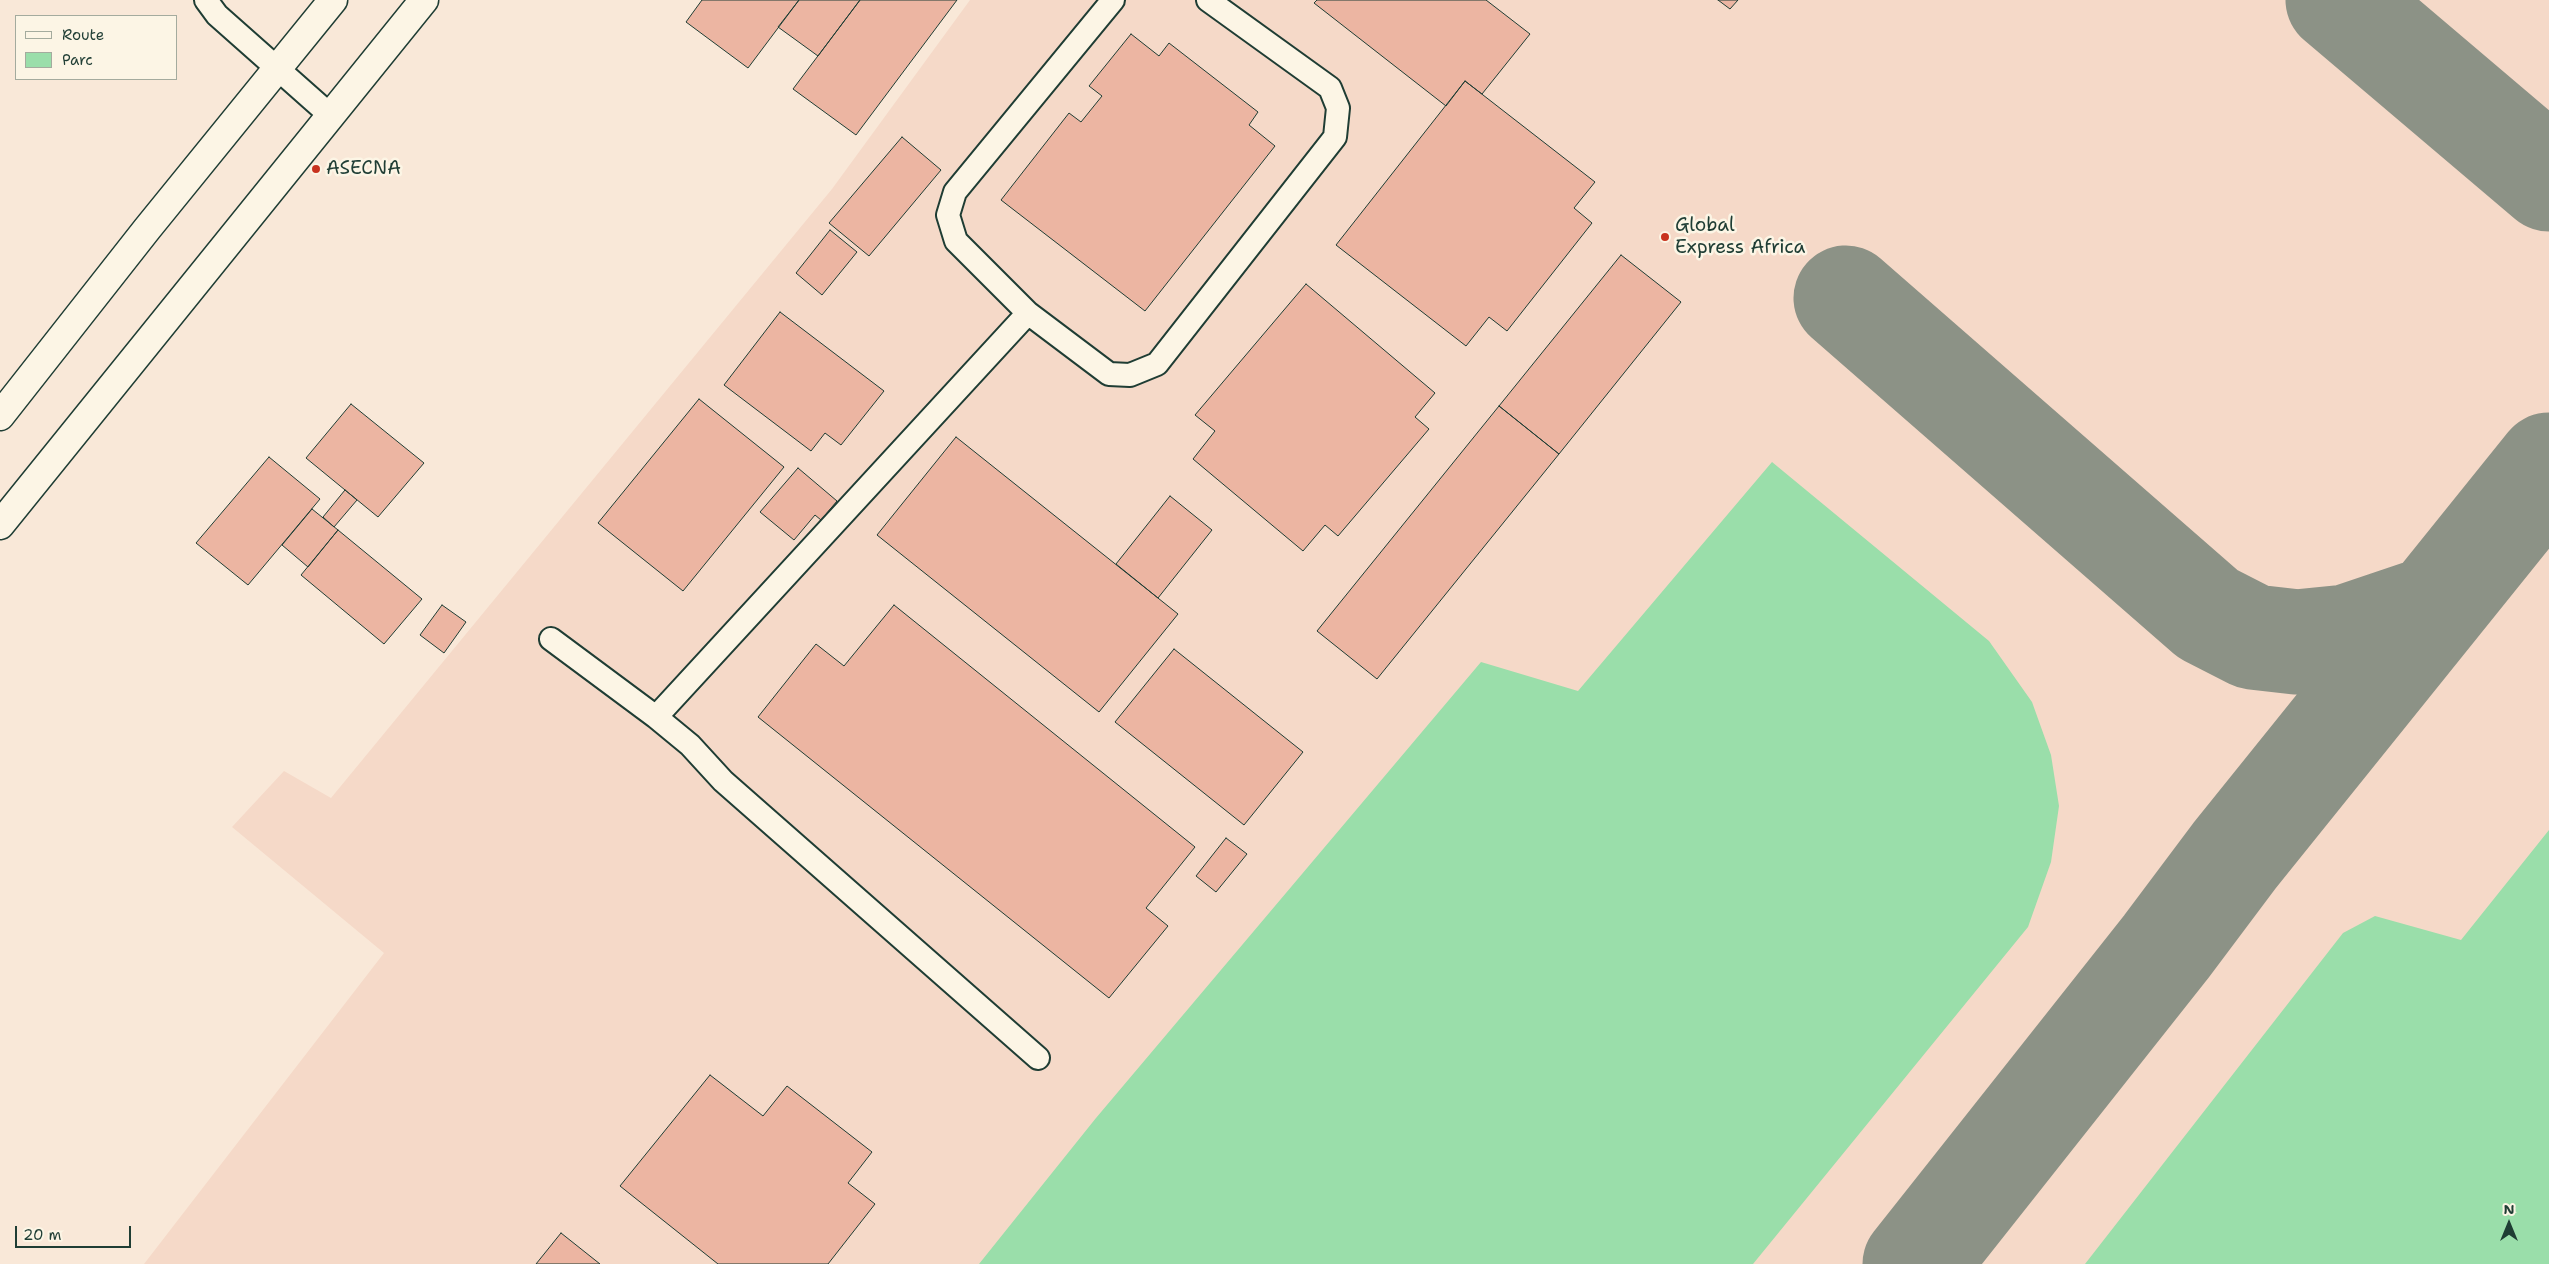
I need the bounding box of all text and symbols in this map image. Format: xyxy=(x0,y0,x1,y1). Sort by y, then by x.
legend xyxy=(15,15,178,80)
text: Route xyxy=(62,25,104,45)
text: Parc xyxy=(62,50,93,70)
place label: ASECNA xyxy=(326,158,401,180)
marker: ASECNA xyxy=(310,163,322,175)
place label: Global Express Africa xyxy=(1675,215,1805,259)
marker: Global Express Africa xyxy=(1659,231,1671,243)
north arrow xyxy=(2484,1199,2534,1249)
text: N xyxy=(2503,1200,2515,1218)
scale bar xyxy=(18,1216,134,1248)
text: 20 m xyxy=(23,1225,62,1245)

